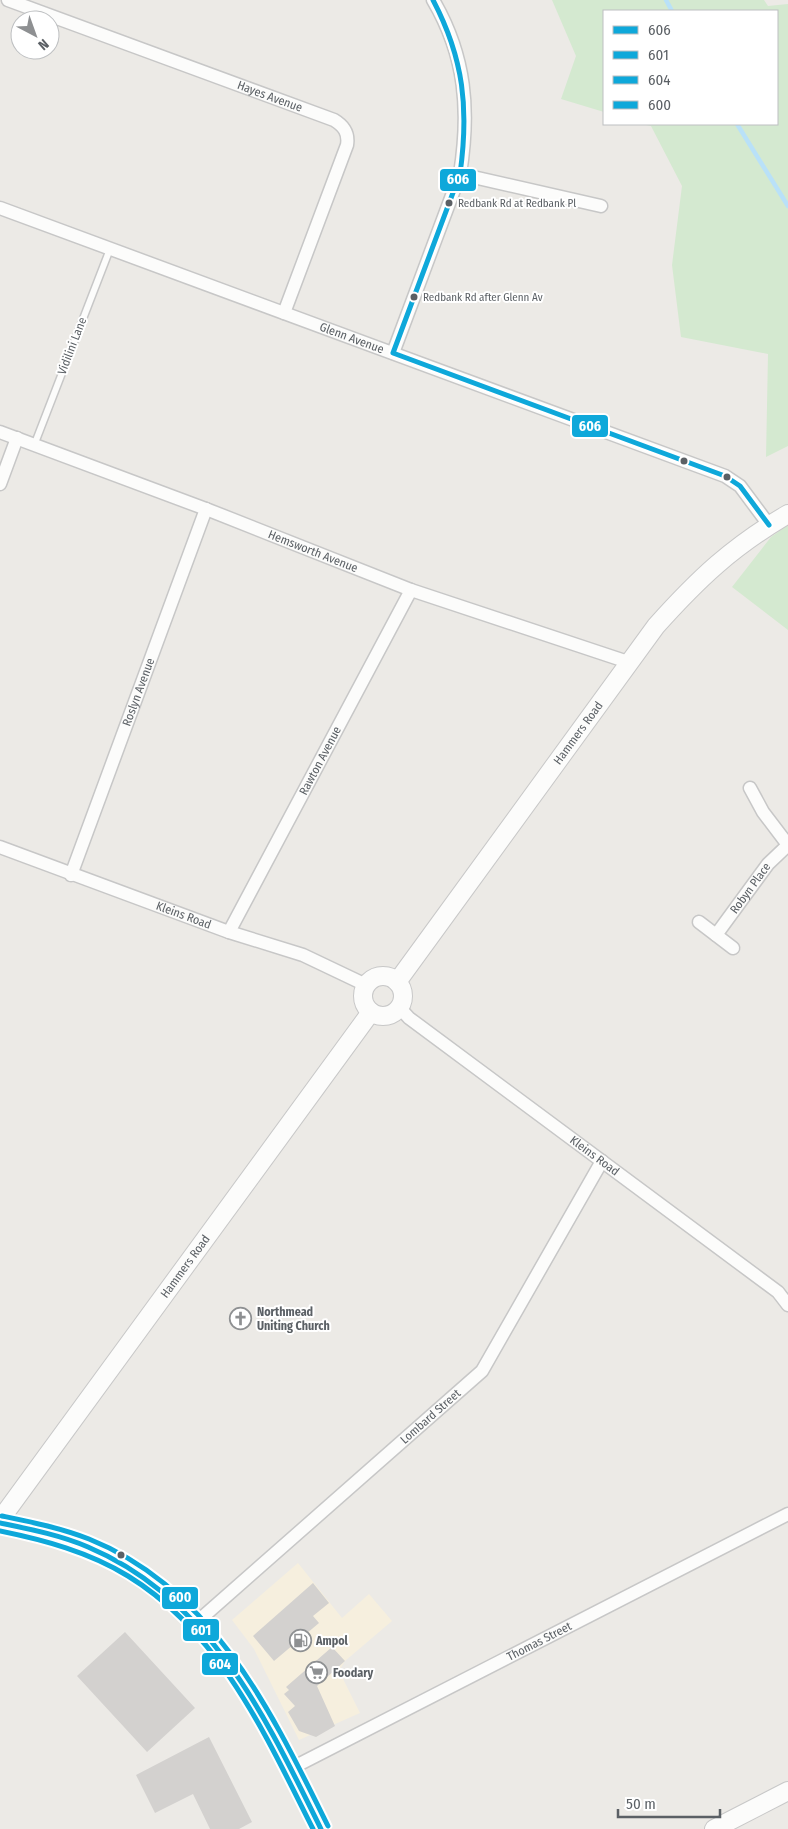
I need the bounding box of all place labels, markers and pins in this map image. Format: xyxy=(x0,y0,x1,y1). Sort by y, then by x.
place label: Redbank Rd at Redbank Pl xyxy=(458,197,576,210)
marker: Redbank Rd at Redbank Pl xyxy=(444,198,454,208)
place label: Redbank Rd after Glenn Av xyxy=(423,291,543,304)
marker: Redbank Rd after Glenn Av xyxy=(409,292,419,302)
unlabelled marker xyxy=(679,456,689,466)
unlabelled marker xyxy=(722,472,732,482)
place label: Northmead Uniting Church xyxy=(257,1305,330,1333)
church icon: Northmead Uniting Church xyxy=(229,1307,253,1331)
unlabelled marker xyxy=(116,1550,126,1560)
fuel station icon: Ampol xyxy=(288,1629,312,1653)
place label: Ampol xyxy=(315,1634,349,1648)
supermarket icon: Foodary xyxy=(305,1661,329,1685)
place label: Foodary xyxy=(333,1666,374,1680)

